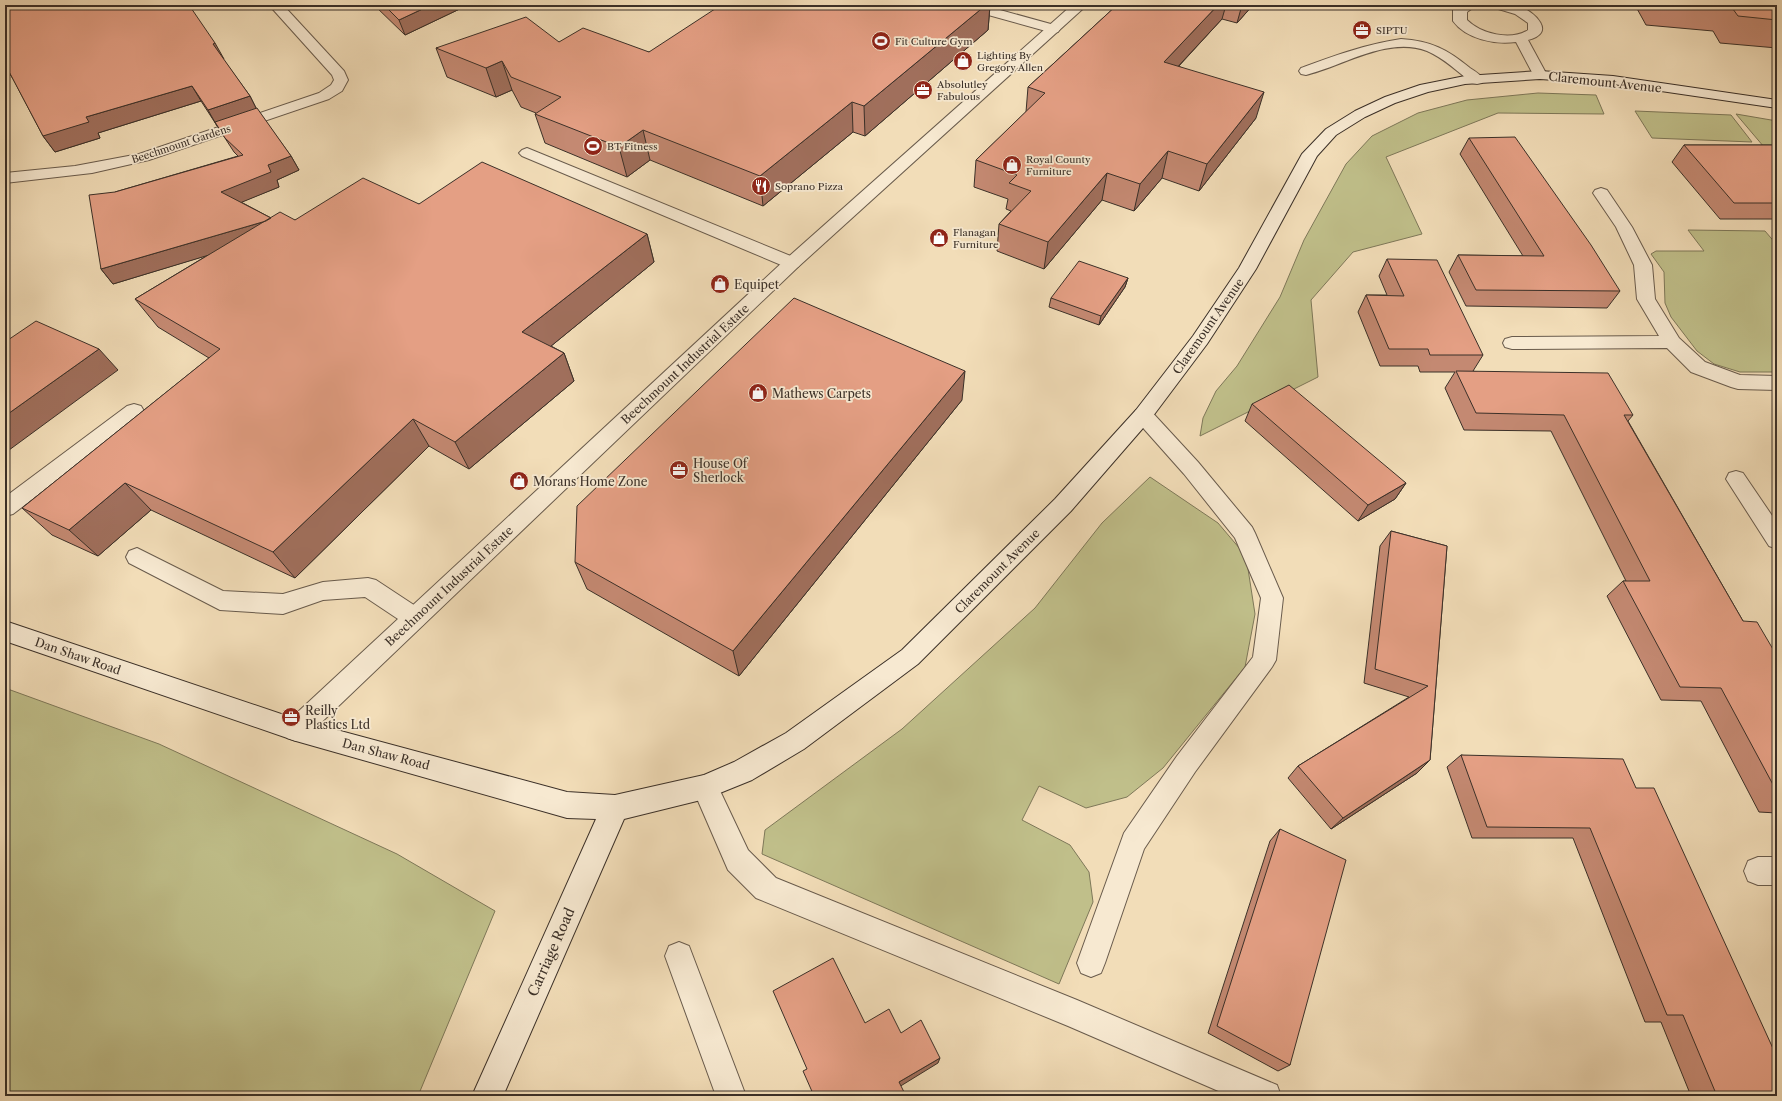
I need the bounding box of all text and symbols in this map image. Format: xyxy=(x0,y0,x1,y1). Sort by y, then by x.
office icon: SIPTU xyxy=(1351,19,1373,41)
place label: SIPTU xyxy=(1376,24,1408,37)
sports icon: Fit Culture Gym xyxy=(870,30,892,52)
place label: Fit Culture Gym xyxy=(895,35,973,48)
place label: Lighting By Gregory Allen xyxy=(977,49,1044,74)
shop icon: Lighting By Gregory Allen xyxy=(952,50,974,72)
street label: Claremount Avenue xyxy=(1548,69,1663,95)
place label: Absolutley Fabulous xyxy=(936,78,988,103)
office icon: Absolutley Fabulous xyxy=(912,79,934,101)
street label: Beechmount Gardens xyxy=(130,122,232,166)
sports icon: BT Fitness xyxy=(582,135,604,157)
place label: BT Fitness xyxy=(607,140,658,153)
place label: Royal County Furniture xyxy=(1026,153,1091,178)
shop icon: Royal County Furniture xyxy=(1001,154,1023,176)
restaurant icon: Soprano Pizza xyxy=(750,175,772,197)
place label: Soprano Pizza xyxy=(775,180,844,193)
place label: Flanagan Furniture xyxy=(953,226,999,251)
shop icon: Flanagan Furniture xyxy=(928,227,950,249)
shop icon: Equipet xyxy=(709,273,731,295)
street label: Claremount Avenue xyxy=(1169,275,1247,377)
place label: Equipet xyxy=(734,277,780,292)
street label: Beechmount Industrial Estate xyxy=(618,301,752,427)
shop icon: Mathews Carpets xyxy=(747,382,769,404)
place label: Mathews Carpets xyxy=(772,386,871,401)
place label: House Of Sherlock xyxy=(693,456,749,485)
office icon: House Of Sherlock xyxy=(668,459,690,481)
shop icon: Morans Home Zone xyxy=(508,470,530,492)
place label: Morans Home Zone xyxy=(533,474,648,489)
street label: Beechmount Industrial Estate xyxy=(382,523,516,649)
street label: Claremount Avenue xyxy=(951,525,1043,617)
street label: Dan Shaw Road xyxy=(33,634,124,678)
place label: Reilly Plastics Ltd xyxy=(305,703,371,732)
office icon: Reilly Plastics Ltd xyxy=(280,706,302,728)
street label: Dan Shaw Road xyxy=(341,735,432,773)
street label: Carriage Road xyxy=(523,904,579,999)

